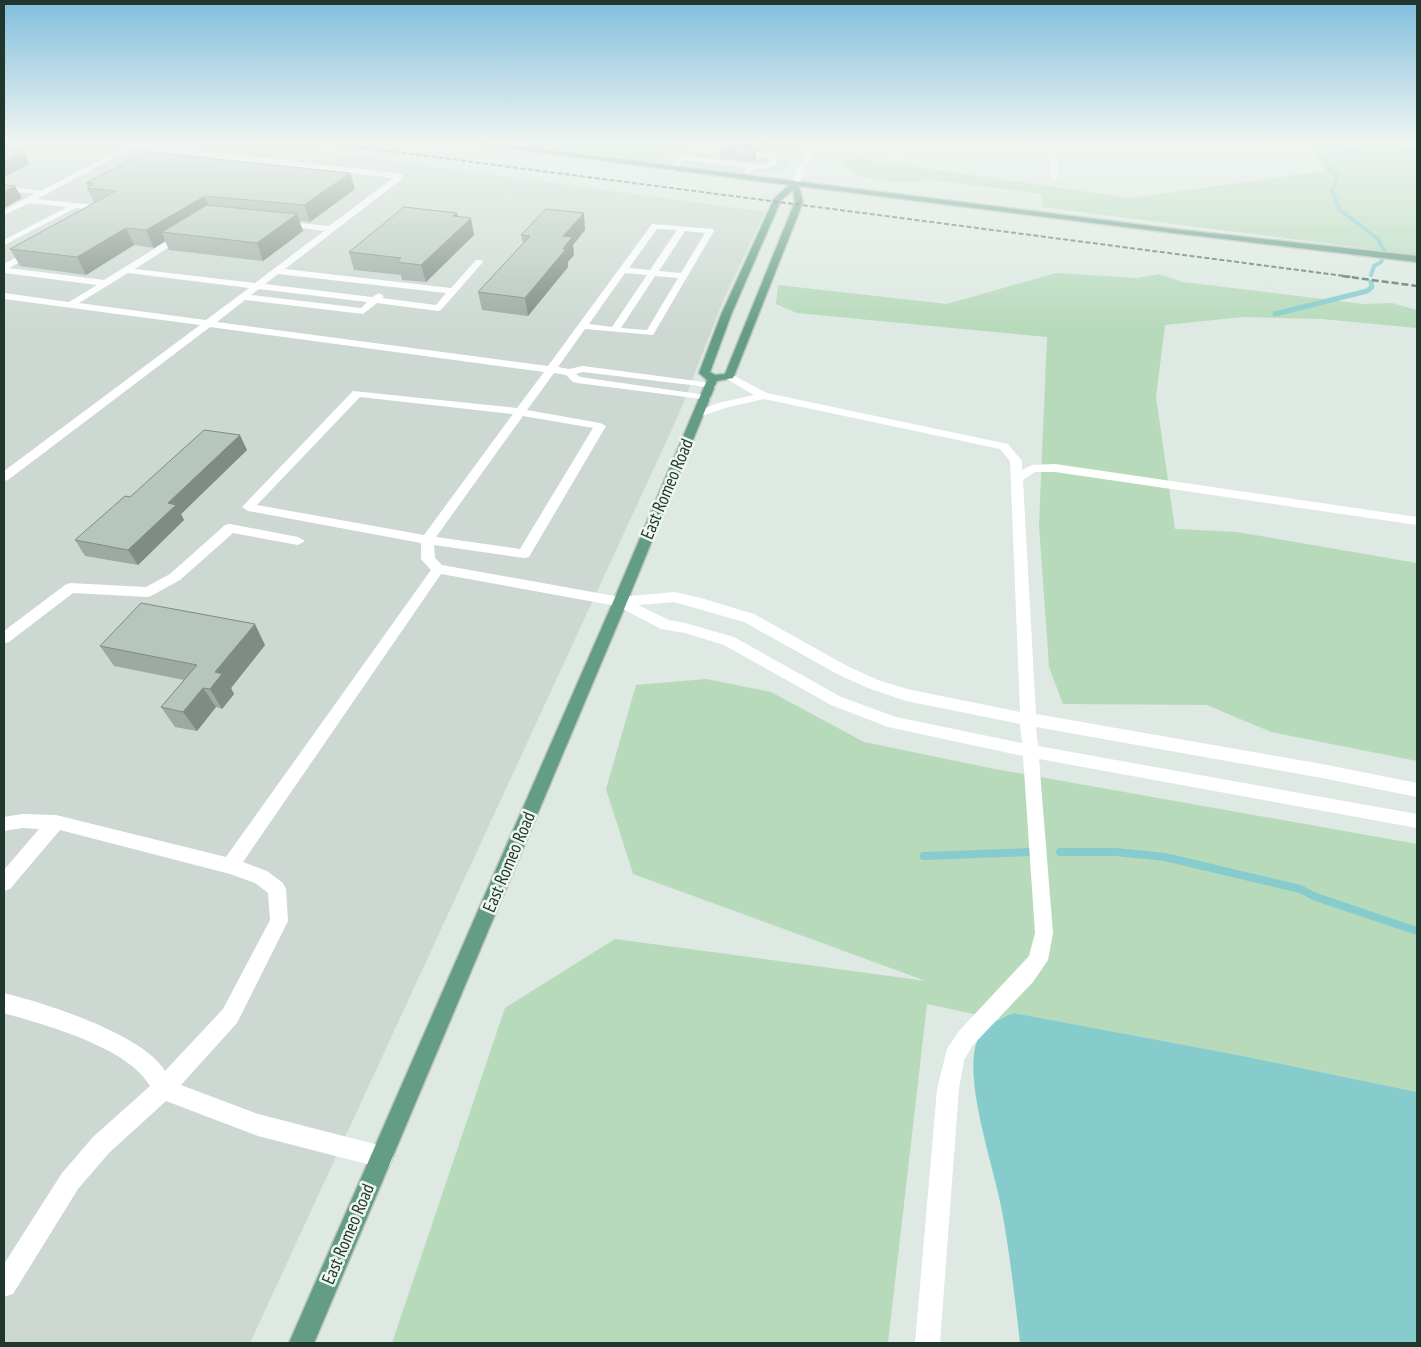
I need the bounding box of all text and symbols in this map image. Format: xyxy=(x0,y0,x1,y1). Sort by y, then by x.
street label: East Romeo Road xyxy=(635,435,698,542)
street label: East Romeo Road xyxy=(477,808,540,915)
street label: East Romeo Road xyxy=(316,1180,379,1287)

